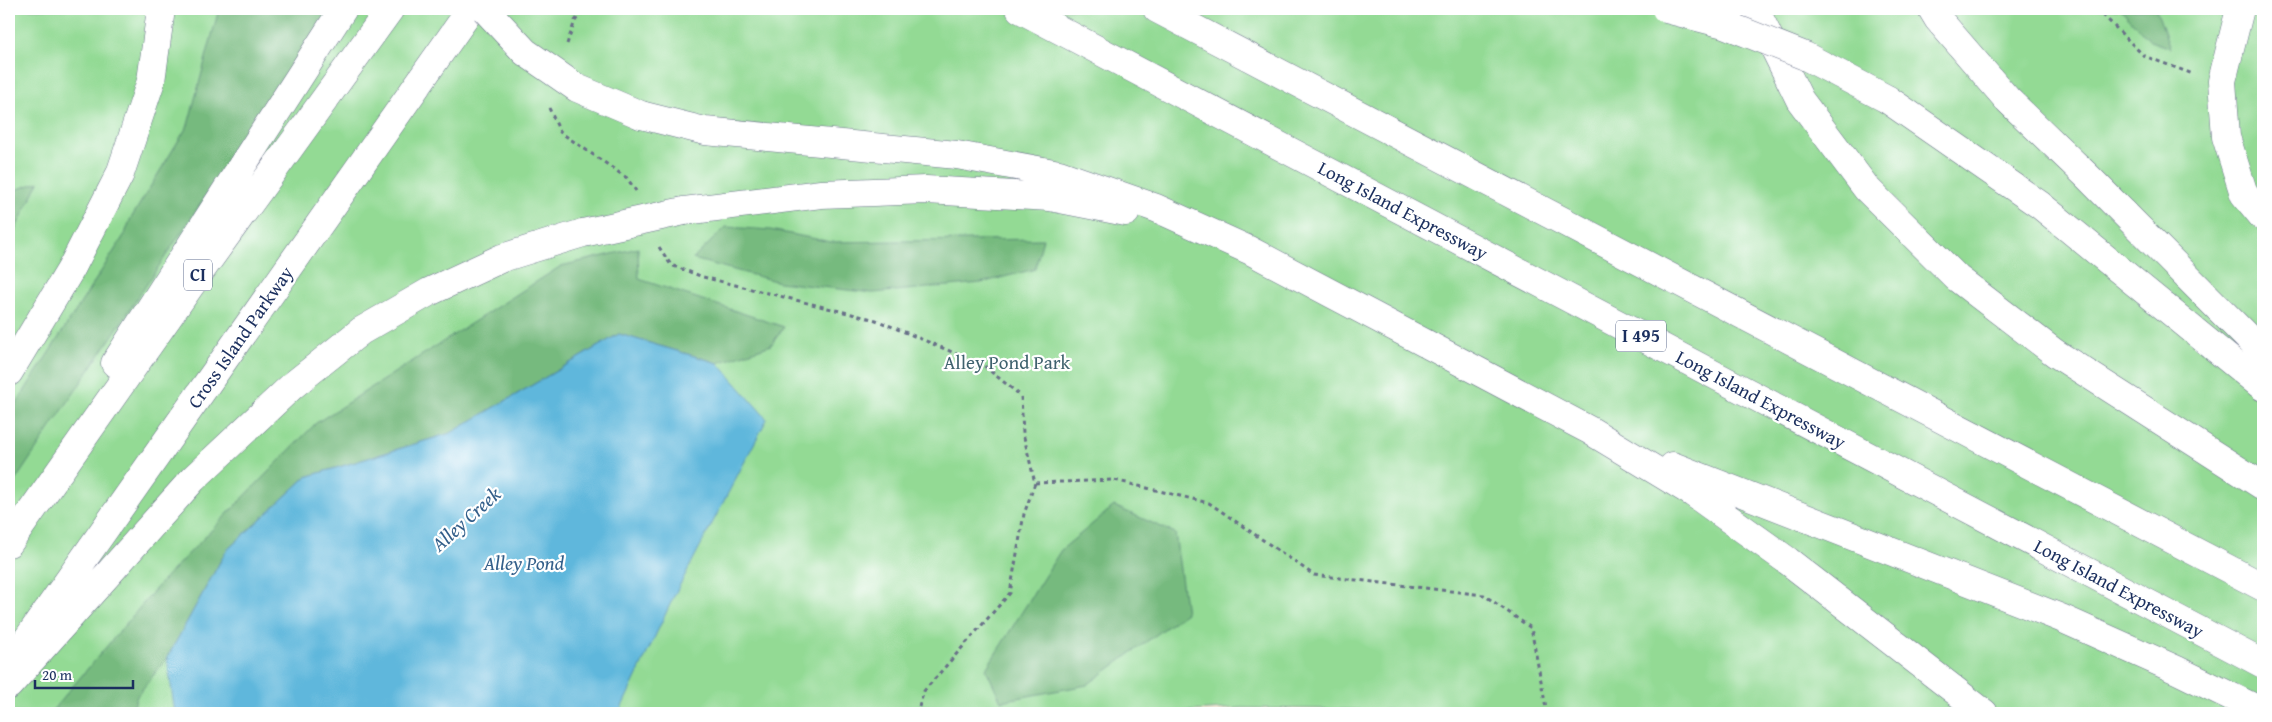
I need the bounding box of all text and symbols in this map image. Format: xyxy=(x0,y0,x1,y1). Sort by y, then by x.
street label: Long Island Expressway xyxy=(1313,153,1493,267)
street label: Cross Island Parkway xyxy=(180,260,300,414)
road number: CI xyxy=(184,260,212,290)
road number: I 495 xyxy=(1616,321,1666,352)
street label: Long Island Expressway xyxy=(1671,342,1851,456)
park label: Alley Pond Park xyxy=(944,348,1071,376)
water label: Alley Creek xyxy=(424,479,507,558)
street label: Long Island Expressway xyxy=(2029,531,2209,645)
water label: Alley Pond xyxy=(483,548,565,577)
scale bar xyxy=(35,657,132,689)
text: 20 m xyxy=(42,664,73,685)

